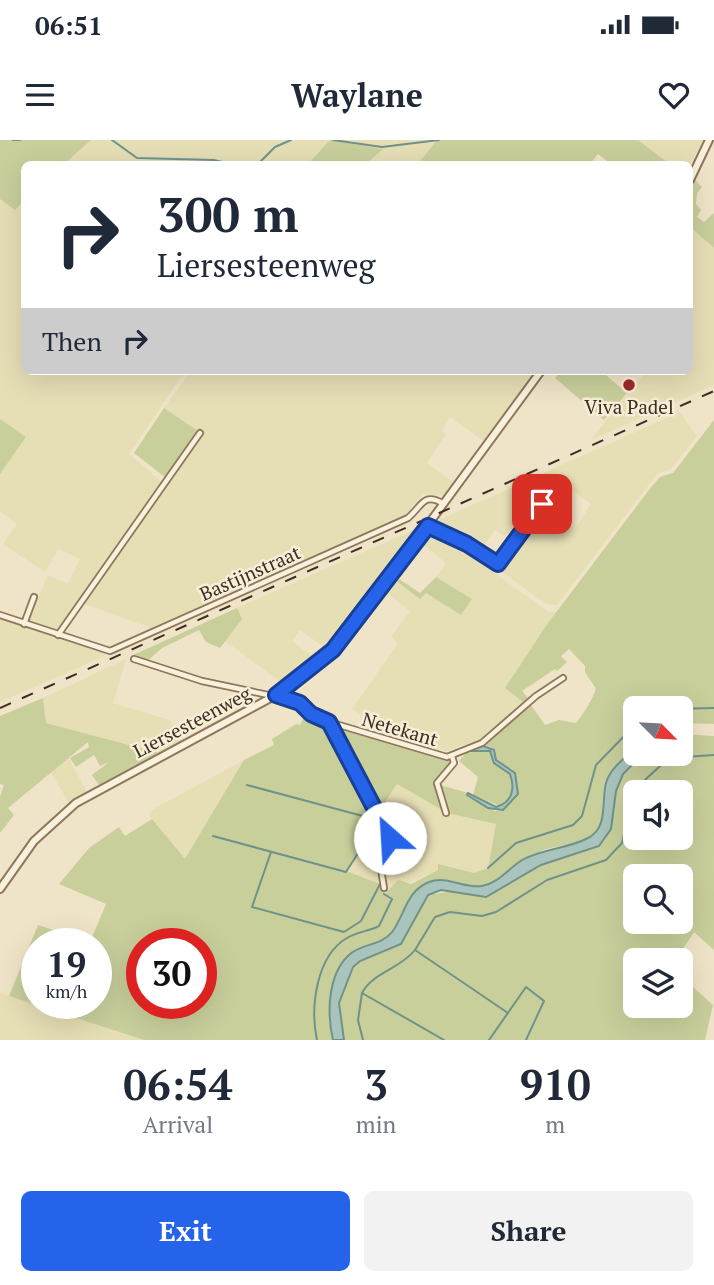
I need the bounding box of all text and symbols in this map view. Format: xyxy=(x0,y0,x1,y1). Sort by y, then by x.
text: 06:51 xyxy=(35,8,103,42)
text: Waylane xyxy=(291,74,423,116)
icon: menu xyxy=(21,76,59,114)
icon: heart xyxy=(655,76,693,114)
text: 300 m xyxy=(157,181,299,246)
icon: right xyxy=(42,189,133,280)
text: Liersesteenweg xyxy=(157,244,375,286)
icon: right xyxy=(116,322,154,360)
text: Then xyxy=(42,324,102,358)
marker: Viva Padel xyxy=(621,377,637,393)
place label: Viva Padel xyxy=(584,394,674,419)
pin xyxy=(512,474,572,534)
icon: arrive xyxy=(523,485,561,523)
street label: Bastijnstraat xyxy=(195,539,304,606)
street label: Liersesteenweg xyxy=(129,680,256,763)
north arrow xyxy=(623,696,693,766)
map controls xyxy=(623,696,693,1018)
street label: Netekant xyxy=(359,706,441,751)
button: sound xyxy=(623,780,693,850)
position arrow xyxy=(353,801,427,875)
button: search xyxy=(623,864,693,934)
speed limit sign: 30 xyxy=(126,928,217,1019)
text: 19 xyxy=(47,941,86,987)
button: layers xyxy=(623,948,693,1018)
text: km/h xyxy=(46,979,87,1003)
text: 06:54 xyxy=(123,1056,233,1112)
text: 3 xyxy=(364,1056,388,1112)
text: 910 xyxy=(520,1056,591,1112)
text: Arrival xyxy=(143,1109,213,1140)
text: min xyxy=(356,1109,396,1140)
text: m xyxy=(545,1109,565,1140)
button: Exit xyxy=(21,1191,350,1271)
button: Share xyxy=(364,1191,693,1271)

